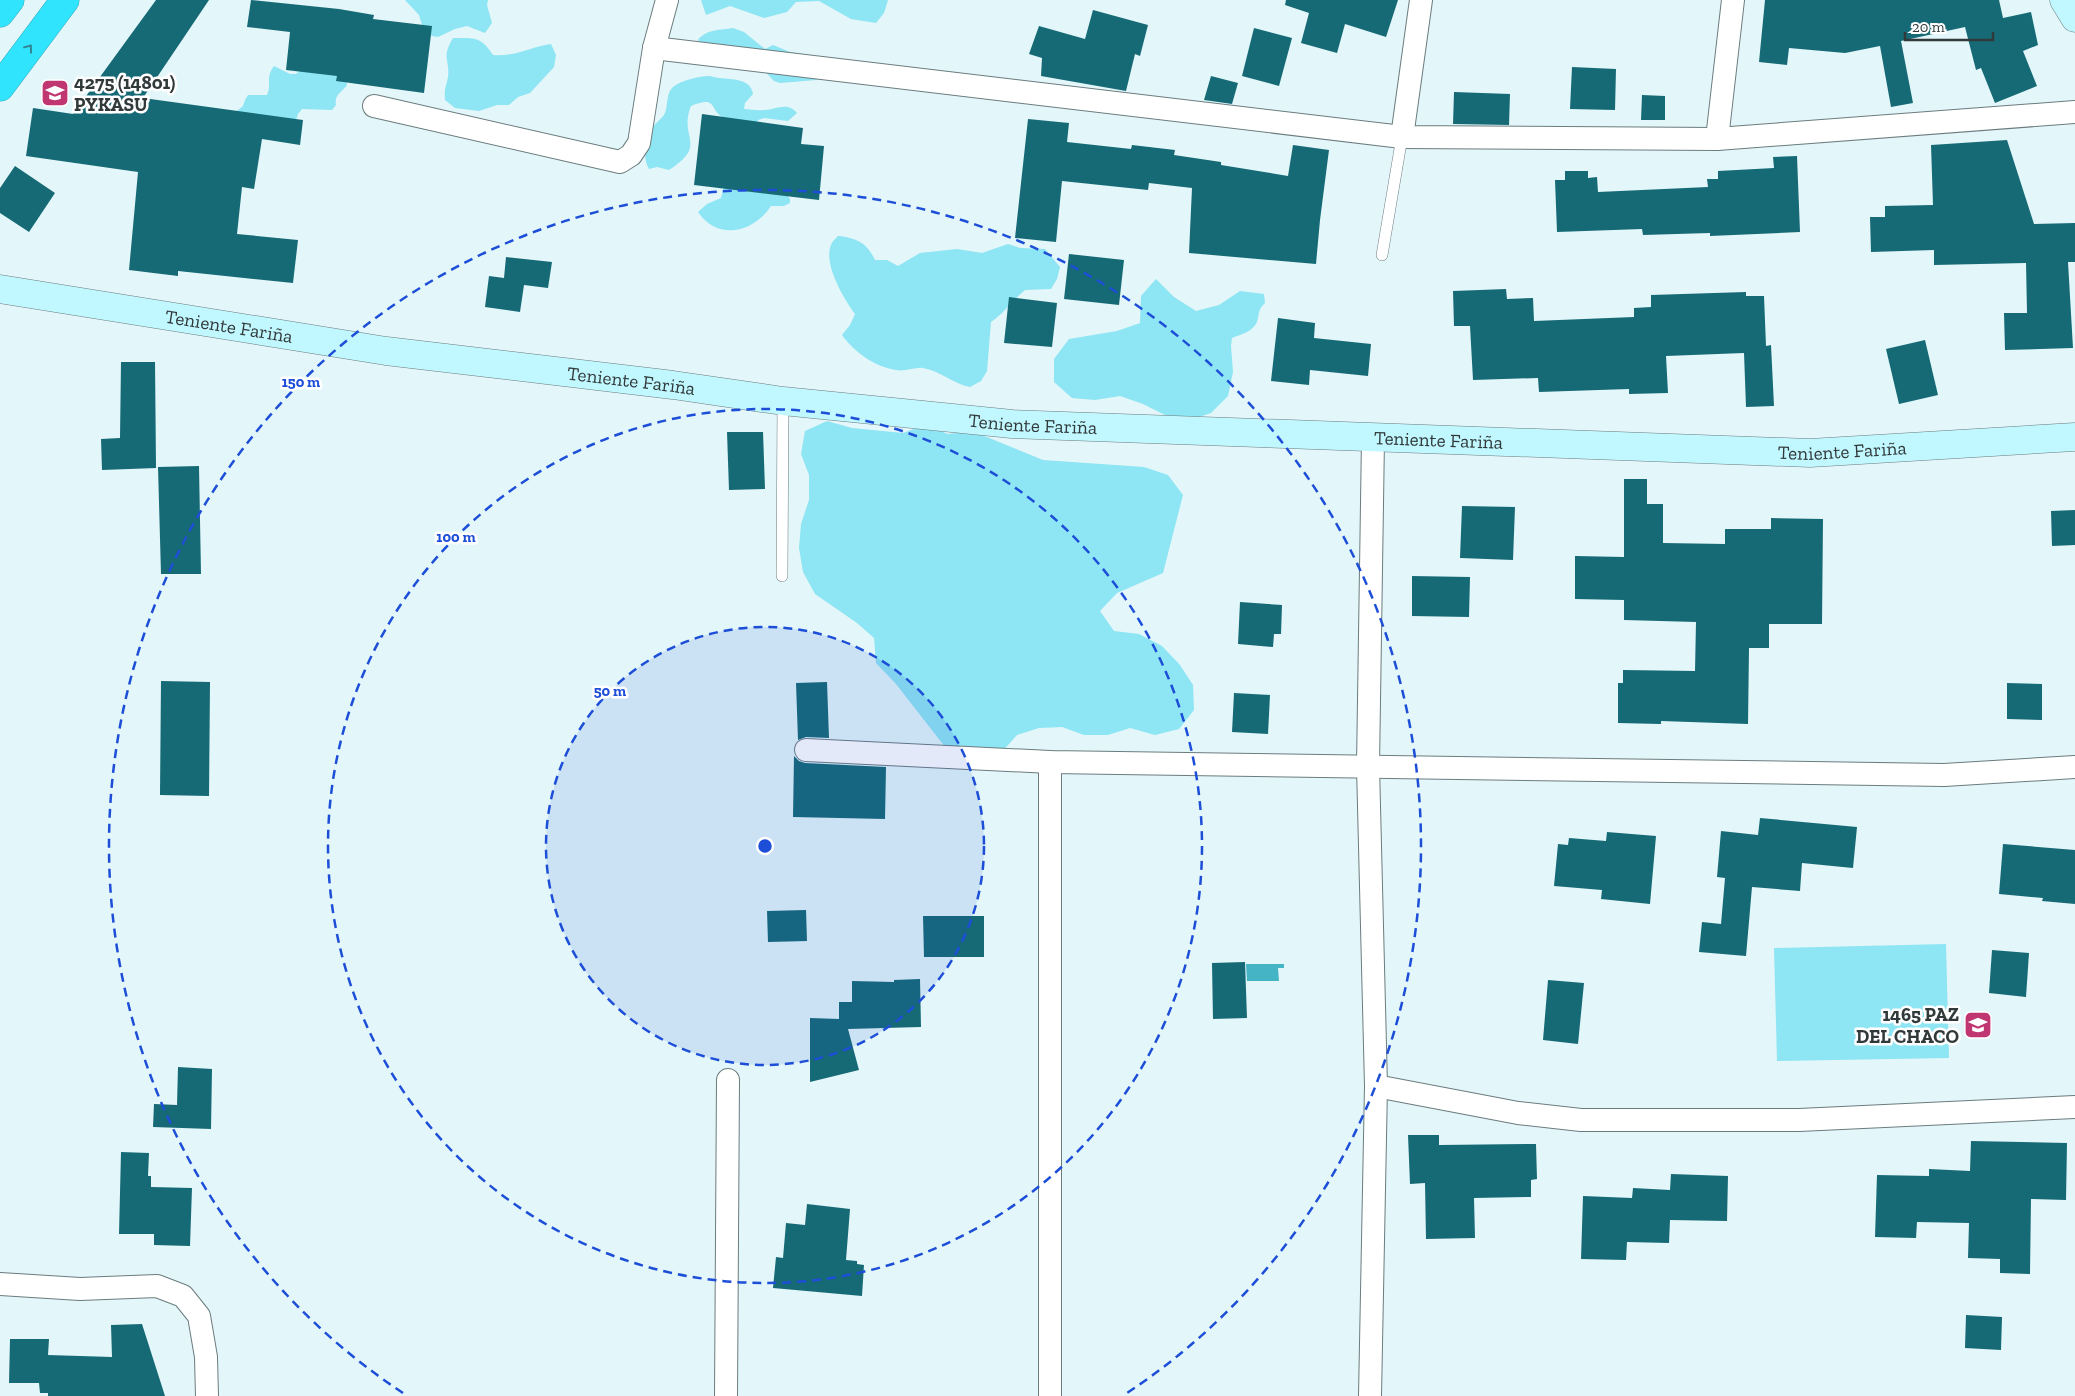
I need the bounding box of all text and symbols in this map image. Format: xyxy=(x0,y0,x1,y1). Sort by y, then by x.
scale bar xyxy=(1905,10,1992,42)
text: 20 m xyxy=(1912,18,1945,36)
one-way arrow xyxy=(24,45,32,54)
place label: 4275 (14801) PYKASU xyxy=(74,71,176,116)
school or university icon: 4275 (14801) PYKASU xyxy=(40,78,70,108)
street label: Teniente Fariña xyxy=(164,305,294,348)
street label: Teniente Fariña xyxy=(566,362,697,400)
text: 150 m xyxy=(282,373,320,391)
street label: Teniente Fariña xyxy=(967,409,1097,439)
street label: Teniente Fariña xyxy=(1374,426,1503,454)
street label: Teniente Fariña xyxy=(1777,436,1907,465)
text: 100 m xyxy=(436,528,476,546)
text: 50 m xyxy=(594,682,626,700)
centre of rings xyxy=(756,837,774,855)
place label: 1465 PAZ DEL CHACO xyxy=(1856,1003,1959,1048)
school or university icon: 1465 PAZ DEL CHACO xyxy=(1963,1010,1993,1040)

